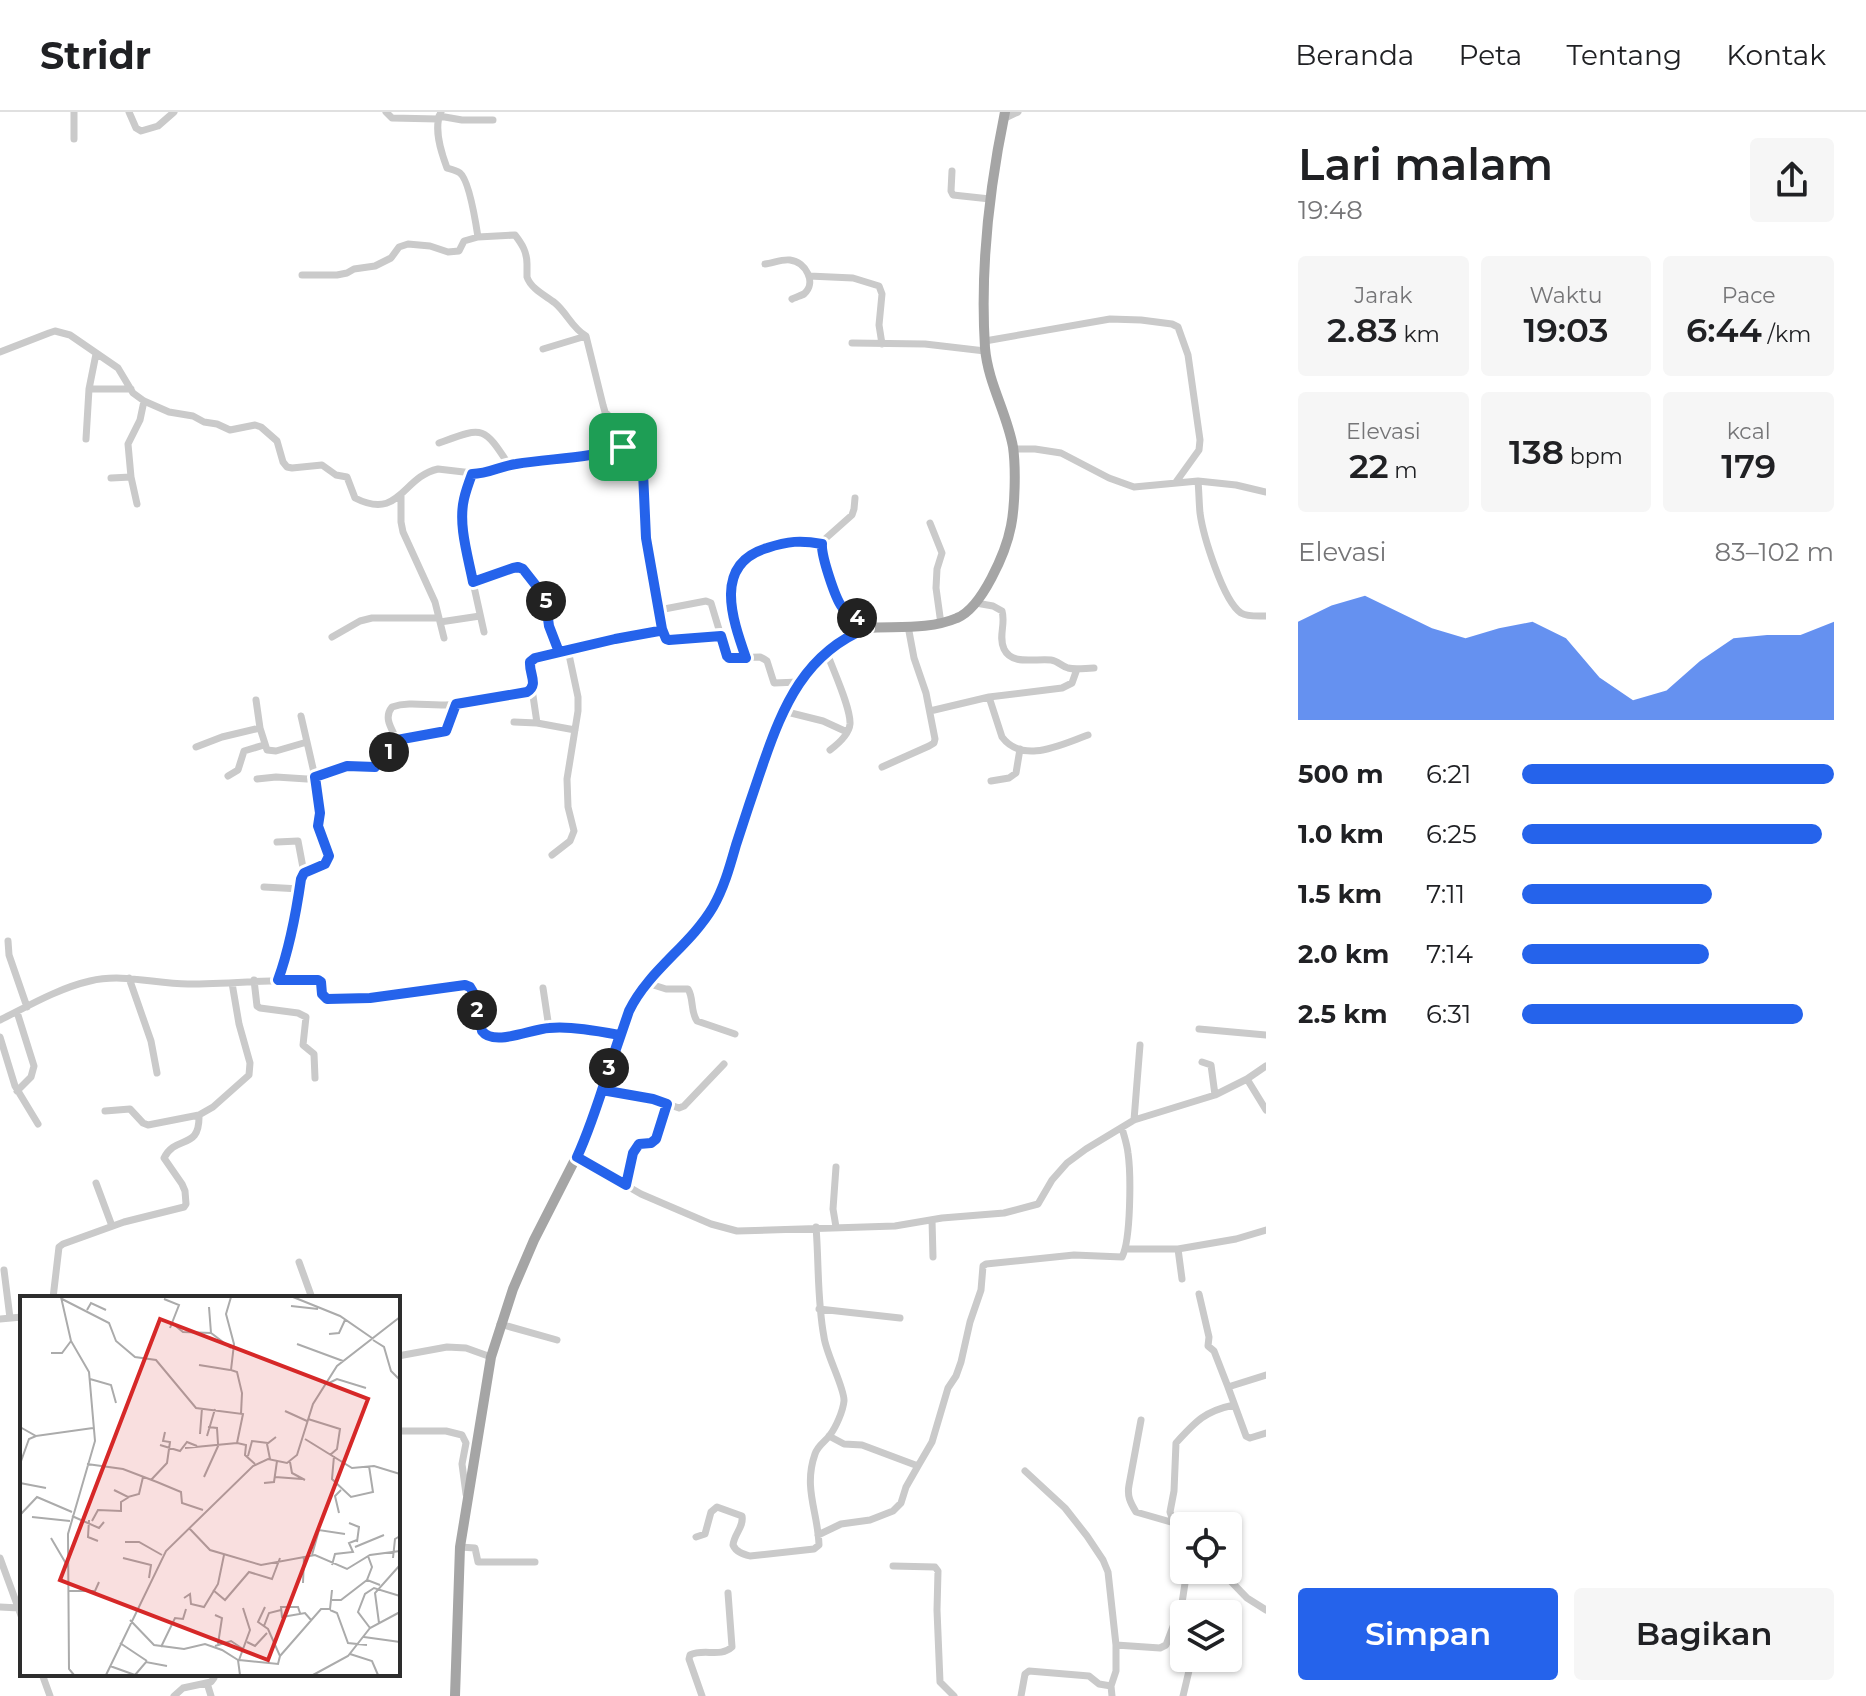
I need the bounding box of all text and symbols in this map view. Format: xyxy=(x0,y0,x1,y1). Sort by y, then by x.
text: Stridr xyxy=(40,32,151,79)
text: Beranda xyxy=(1295,38,1414,72)
text: Peta xyxy=(1458,38,1522,72)
text: Tentang xyxy=(1566,38,1682,72)
text: Kontak xyxy=(1726,38,1826,72)
text: Lari malam xyxy=(1298,137,1553,191)
button: share xyxy=(1750,138,1834,222)
text: 19:48 xyxy=(1298,194,1363,226)
text: Jarak xyxy=(1354,282,1412,309)
text: Waktu xyxy=(1529,282,1603,309)
text: Pace xyxy=(1722,282,1776,309)
text: 2.83 xyxy=(1327,309,1398,351)
text: 19:03 xyxy=(1524,309,1608,351)
text: 6:44 xyxy=(1686,309,1762,351)
text: km xyxy=(1398,321,1440,348)
text: /km xyxy=(1762,321,1811,348)
pin xyxy=(589,413,657,481)
text: Elevasi xyxy=(1346,418,1421,445)
text: kcal xyxy=(1727,418,1771,445)
icon: arrive xyxy=(601,425,645,469)
text: 138 xyxy=(1509,431,1564,473)
text: bpm xyxy=(1564,443,1623,470)
text: 22 xyxy=(1349,445,1389,487)
text: 179 xyxy=(1721,445,1776,487)
text: m xyxy=(1389,457,1418,484)
text: Elevasi xyxy=(1298,536,1386,568)
text: 83–102 m xyxy=(1714,536,1834,568)
pin: 5 xyxy=(526,581,566,621)
text: 5 xyxy=(539,587,553,614)
pin: 4 xyxy=(837,598,877,638)
text: 4 xyxy=(849,604,865,631)
pin: 1 xyxy=(369,732,409,772)
text: 1 xyxy=(385,738,393,765)
text: 500 m xyxy=(1298,758,1383,790)
text: 6:21 xyxy=(1426,758,1472,790)
text: 1.0 km xyxy=(1298,818,1384,850)
text: 6:25 xyxy=(1426,818,1477,850)
text: 1.5 km xyxy=(1298,878,1382,910)
text: 7:11 xyxy=(1426,878,1465,910)
text: 2.0 km xyxy=(1298,938,1389,970)
text: 7:14 xyxy=(1426,938,1473,970)
pin: 2 xyxy=(457,990,497,1030)
text: 2 xyxy=(471,996,483,1023)
text: 2.5 km xyxy=(1298,998,1387,1030)
text: 6:31 xyxy=(1426,998,1471,1030)
pin: 3 xyxy=(589,1048,629,1088)
text: 3 xyxy=(602,1054,616,1081)
inset map xyxy=(20,1296,400,1676)
map controls xyxy=(1170,1512,1242,1672)
button: locate xyxy=(1170,1512,1242,1584)
button: Simpan xyxy=(1298,1588,1558,1680)
button: Bagikan xyxy=(1574,1588,1834,1680)
button: layers xyxy=(1170,1600,1242,1672)

